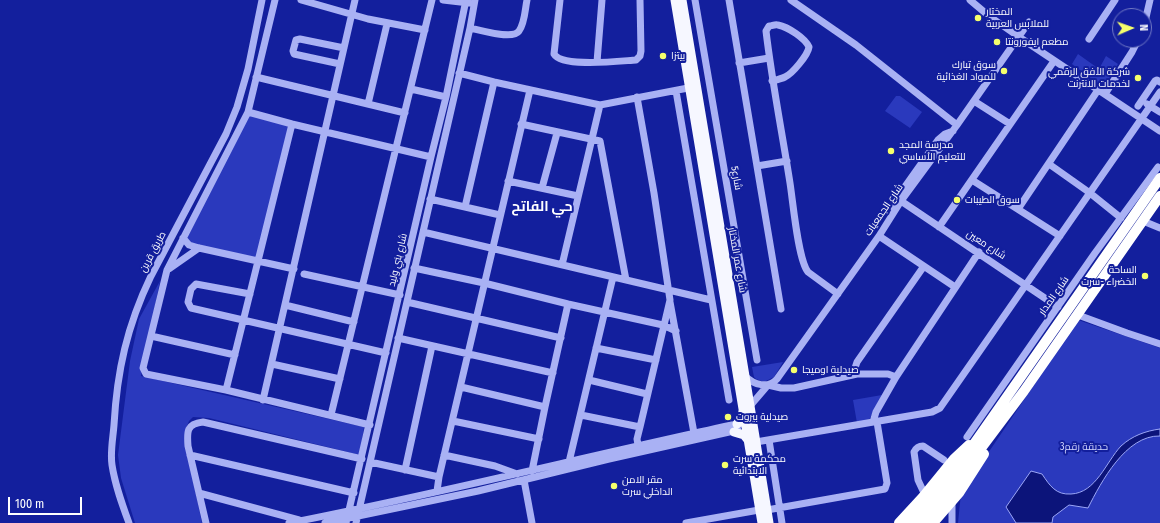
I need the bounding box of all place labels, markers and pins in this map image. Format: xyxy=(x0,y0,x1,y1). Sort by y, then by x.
place label: المختار للملابس العربية xyxy=(986,6,1049,30)
marker: المختار للملابس العربية xyxy=(973,13,983,23)
place label: مطعم ايفورونتا xyxy=(1005,36,1068,48)
marker: مطعم ايفورونتا xyxy=(992,37,1002,47)
place label: بيتزا xyxy=(671,50,685,62)
marker: بيتزا xyxy=(658,51,668,61)
place label: سوق تبارك للمواد الغذائية xyxy=(937,59,996,82)
marker: سوق تبارك للمواد الغذائية xyxy=(999,66,1009,76)
place label: شركة الأفق الرقمي لخدمات الانترنت xyxy=(1048,66,1130,90)
marker: شركة الأفق الرقمي لخدمات الانترنت xyxy=(1133,73,1143,83)
place label: مدرسة المجد للتعليم الأساسي xyxy=(899,139,966,162)
marker: مدرسة المجد للتعليم الأساسي xyxy=(886,146,896,156)
place label: سوق الطيبات xyxy=(965,194,1020,206)
marker: سوق الطيبات xyxy=(952,195,962,205)
place label: الساحة الخضراء -سرت xyxy=(1081,264,1137,288)
marker: الساحة الخضراء -سرت xyxy=(1140,271,1150,281)
place label: صيدلية اوميجا xyxy=(802,364,859,376)
marker: صيدلية اوميجا xyxy=(789,365,799,375)
place label: صيدلية بيروت xyxy=(736,411,788,423)
marker: صيدلية بيروت xyxy=(723,412,733,422)
place label: محكمة سرت الابتدائية xyxy=(733,453,786,476)
marker: محكمة سرت الابتدائية xyxy=(720,460,730,470)
place label: مقر الامن الداخلي سرت xyxy=(622,474,673,498)
marker: مقر الامن الداخلي سرت xyxy=(609,481,619,491)

